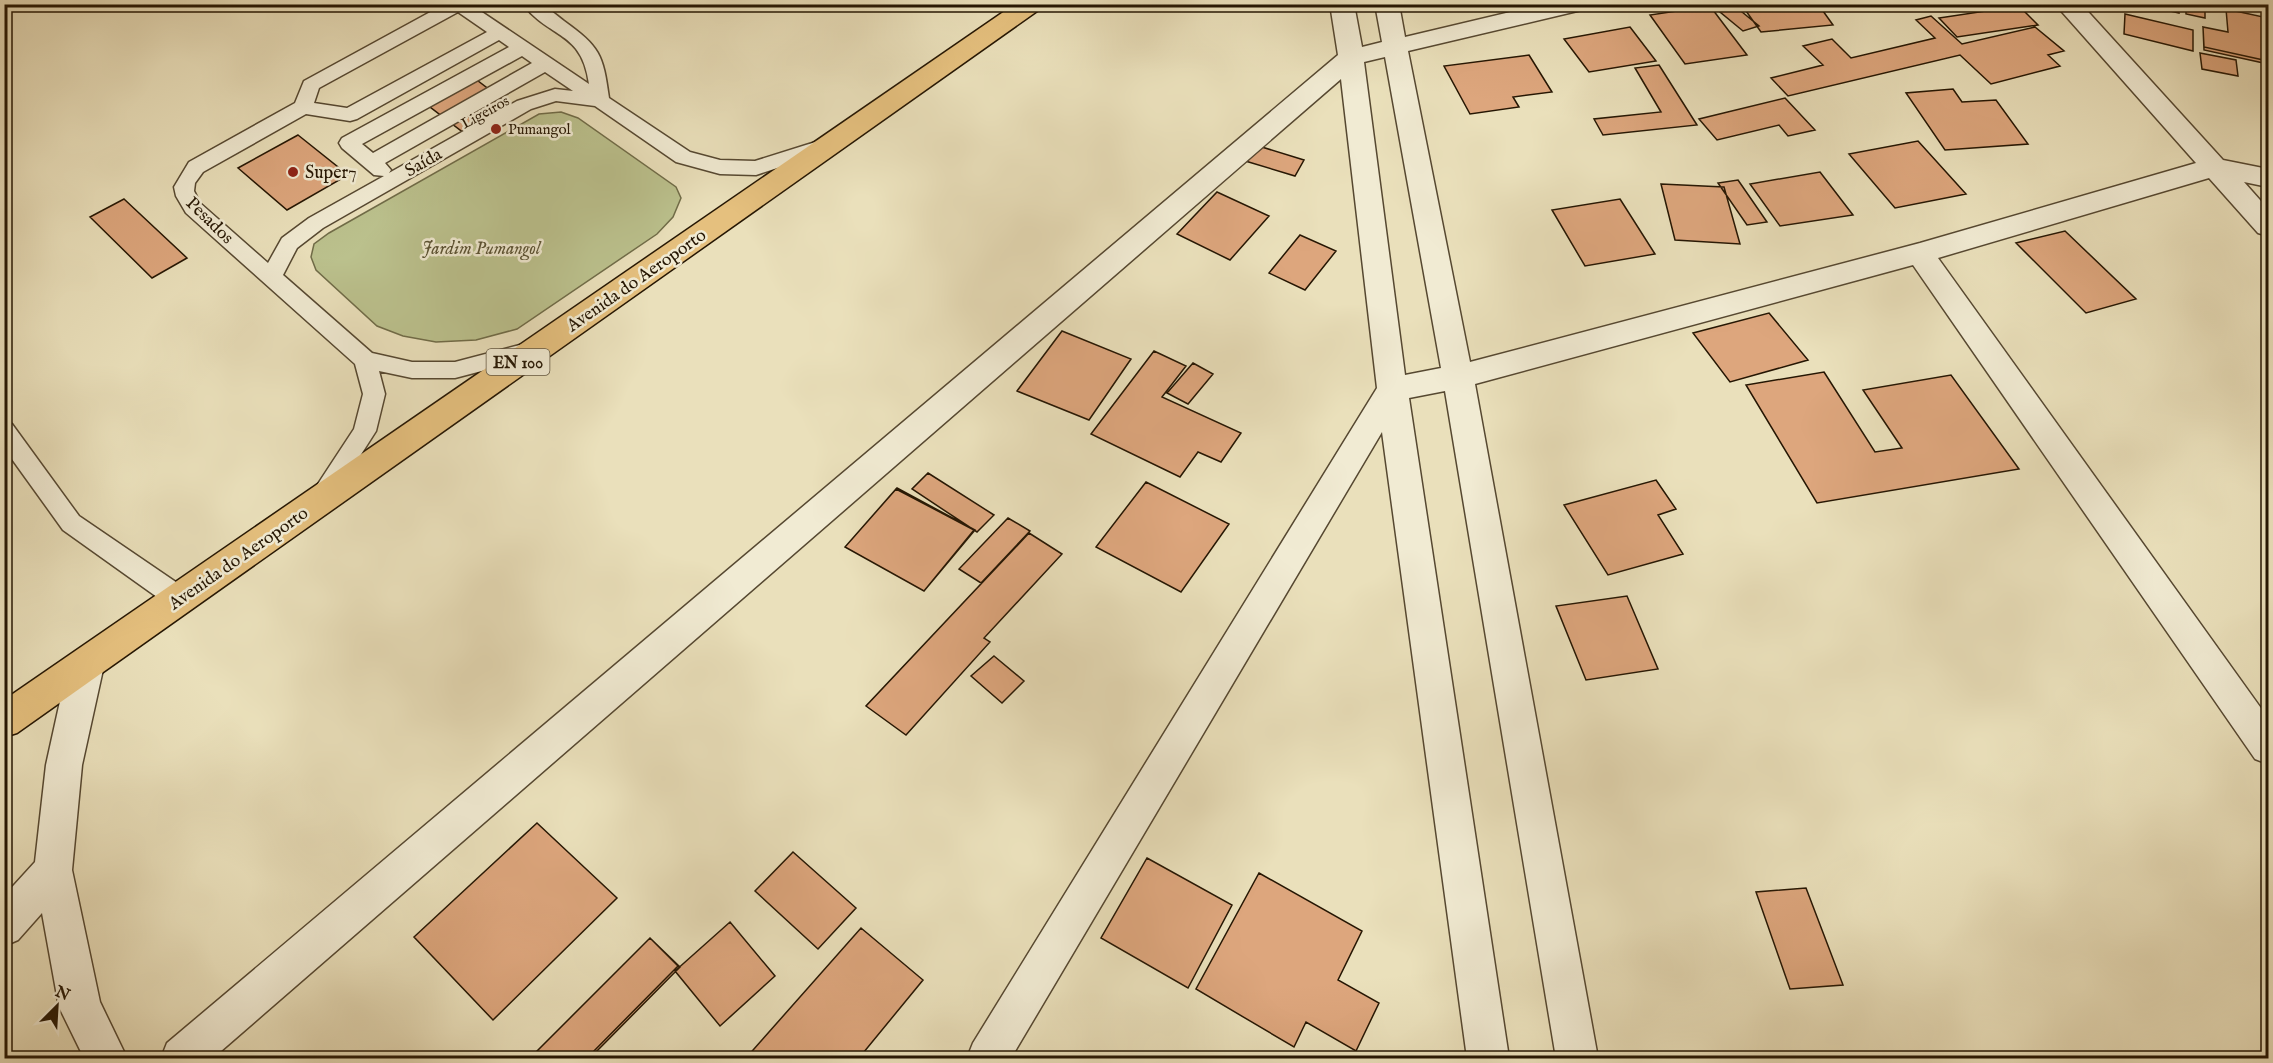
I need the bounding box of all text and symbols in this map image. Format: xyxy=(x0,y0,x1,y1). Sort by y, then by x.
street label: Ligeiros xyxy=(458,91,513,133)
place label: Pumangol xyxy=(508,120,572,139)
marker: Pumangol xyxy=(489,122,503,136)
street label: Saída xyxy=(401,143,447,183)
place label: Super7 xyxy=(305,162,357,185)
marker: Super7 xyxy=(286,165,300,179)
street label: Pesados xyxy=(180,193,238,250)
street label: Avenida do Aeroporto xyxy=(562,224,711,339)
park label: Jardim Pumangol xyxy=(422,238,542,261)
road number: EN 100 xyxy=(486,349,550,375)
street label: Avenida do Aeroporto xyxy=(164,502,313,617)
north arrow xyxy=(27,976,87,1036)
text: N xyxy=(51,982,73,1006)

